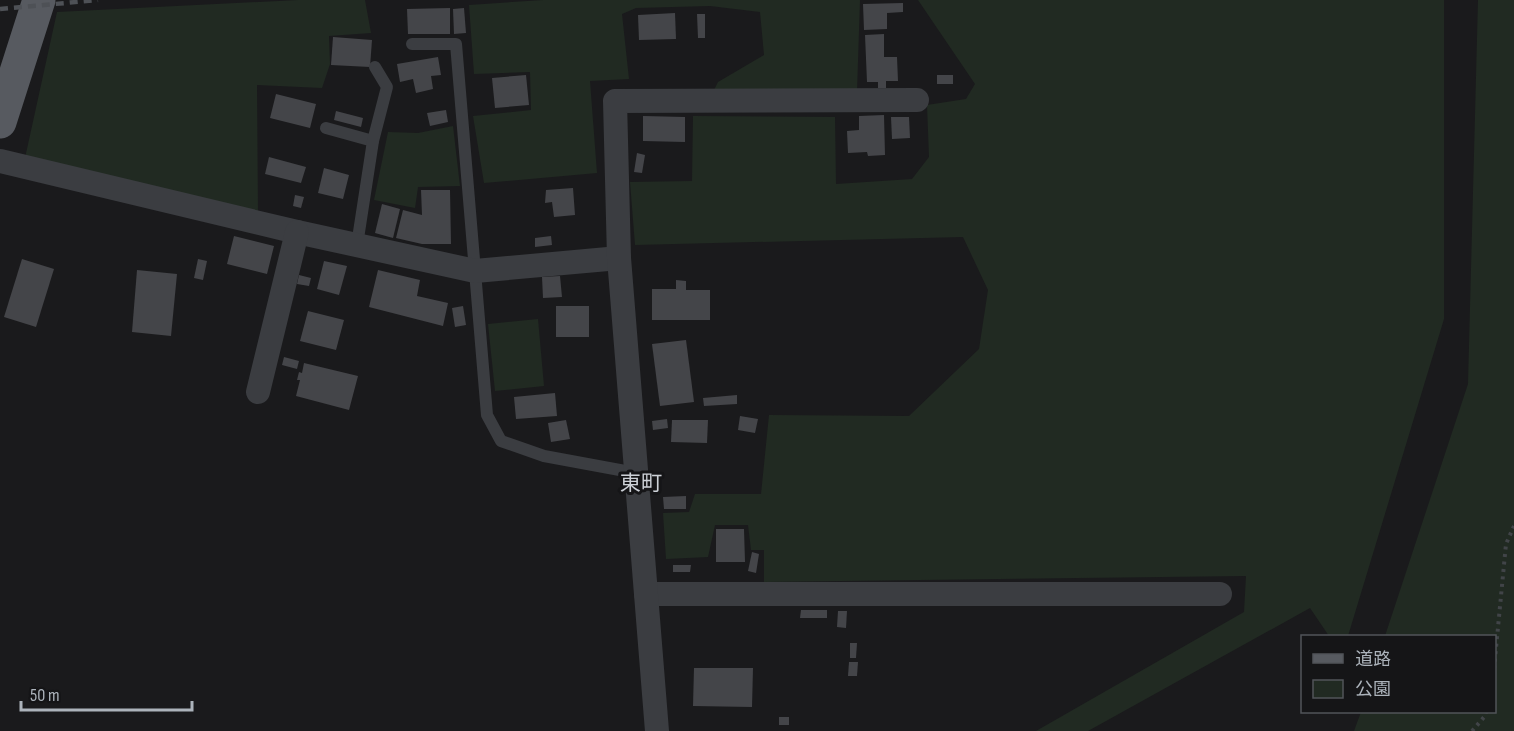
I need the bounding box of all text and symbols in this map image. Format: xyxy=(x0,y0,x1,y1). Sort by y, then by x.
district label: 東町 xyxy=(620,471,662,496)
legend xyxy=(1301,635,1496,713)
text: 道路 xyxy=(1355,649,1391,670)
scale bar xyxy=(21,674,192,712)
text: 公園 xyxy=(1355,679,1391,700)
text: 50 m xyxy=(30,685,60,706)

